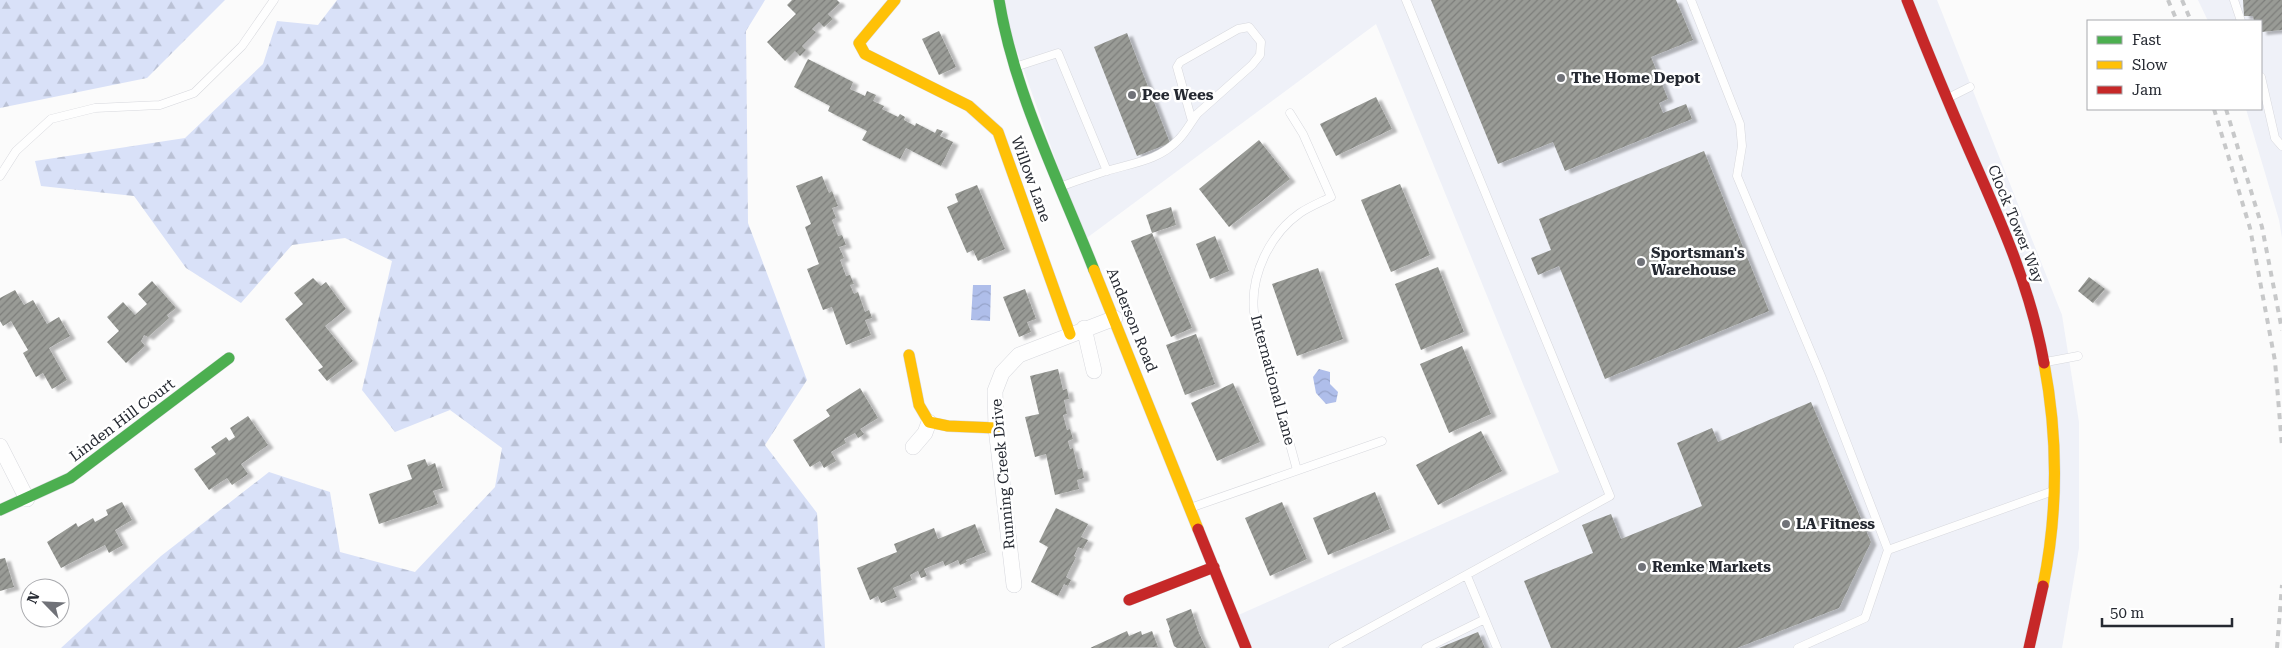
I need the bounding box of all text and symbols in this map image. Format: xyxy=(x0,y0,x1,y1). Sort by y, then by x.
legend xyxy=(2087,20,2262,110)
text: Fast xyxy=(2132,31,2162,49)
text: Slow xyxy=(2132,56,2168,74)
place label: The Home Depot xyxy=(1571,69,1700,87)
marker: The Home Depot xyxy=(1555,72,1567,84)
text: Jam xyxy=(2132,81,2162,99)
place label: Pee Wees xyxy=(1142,86,1214,104)
marker: Pee Wees xyxy=(1126,89,1138,101)
street label: Willow Lane xyxy=(1007,134,1055,224)
street label: Clock Tower Way xyxy=(1984,162,2048,286)
place label: Sportsman's Warehouse xyxy=(1651,244,1745,279)
marker: Sportsman's Warehouse xyxy=(1635,256,1647,268)
street label: Anderson Road xyxy=(1103,265,1161,375)
street label: International Lane xyxy=(1247,313,1299,447)
street label: Linden Hill Court xyxy=(66,374,178,465)
street label: Running Creek Drive xyxy=(987,398,1019,550)
place label: LA Fitness xyxy=(1796,515,1875,533)
marker: LA Fitness xyxy=(1780,518,1792,530)
place label: Remke Markets xyxy=(1652,558,1771,576)
marker: Remke Markets xyxy=(1636,561,1648,573)
north arrow xyxy=(20,578,70,628)
text: N xyxy=(24,589,43,606)
scale bar xyxy=(2102,596,2232,628)
text: 50 m xyxy=(2110,604,2145,622)

